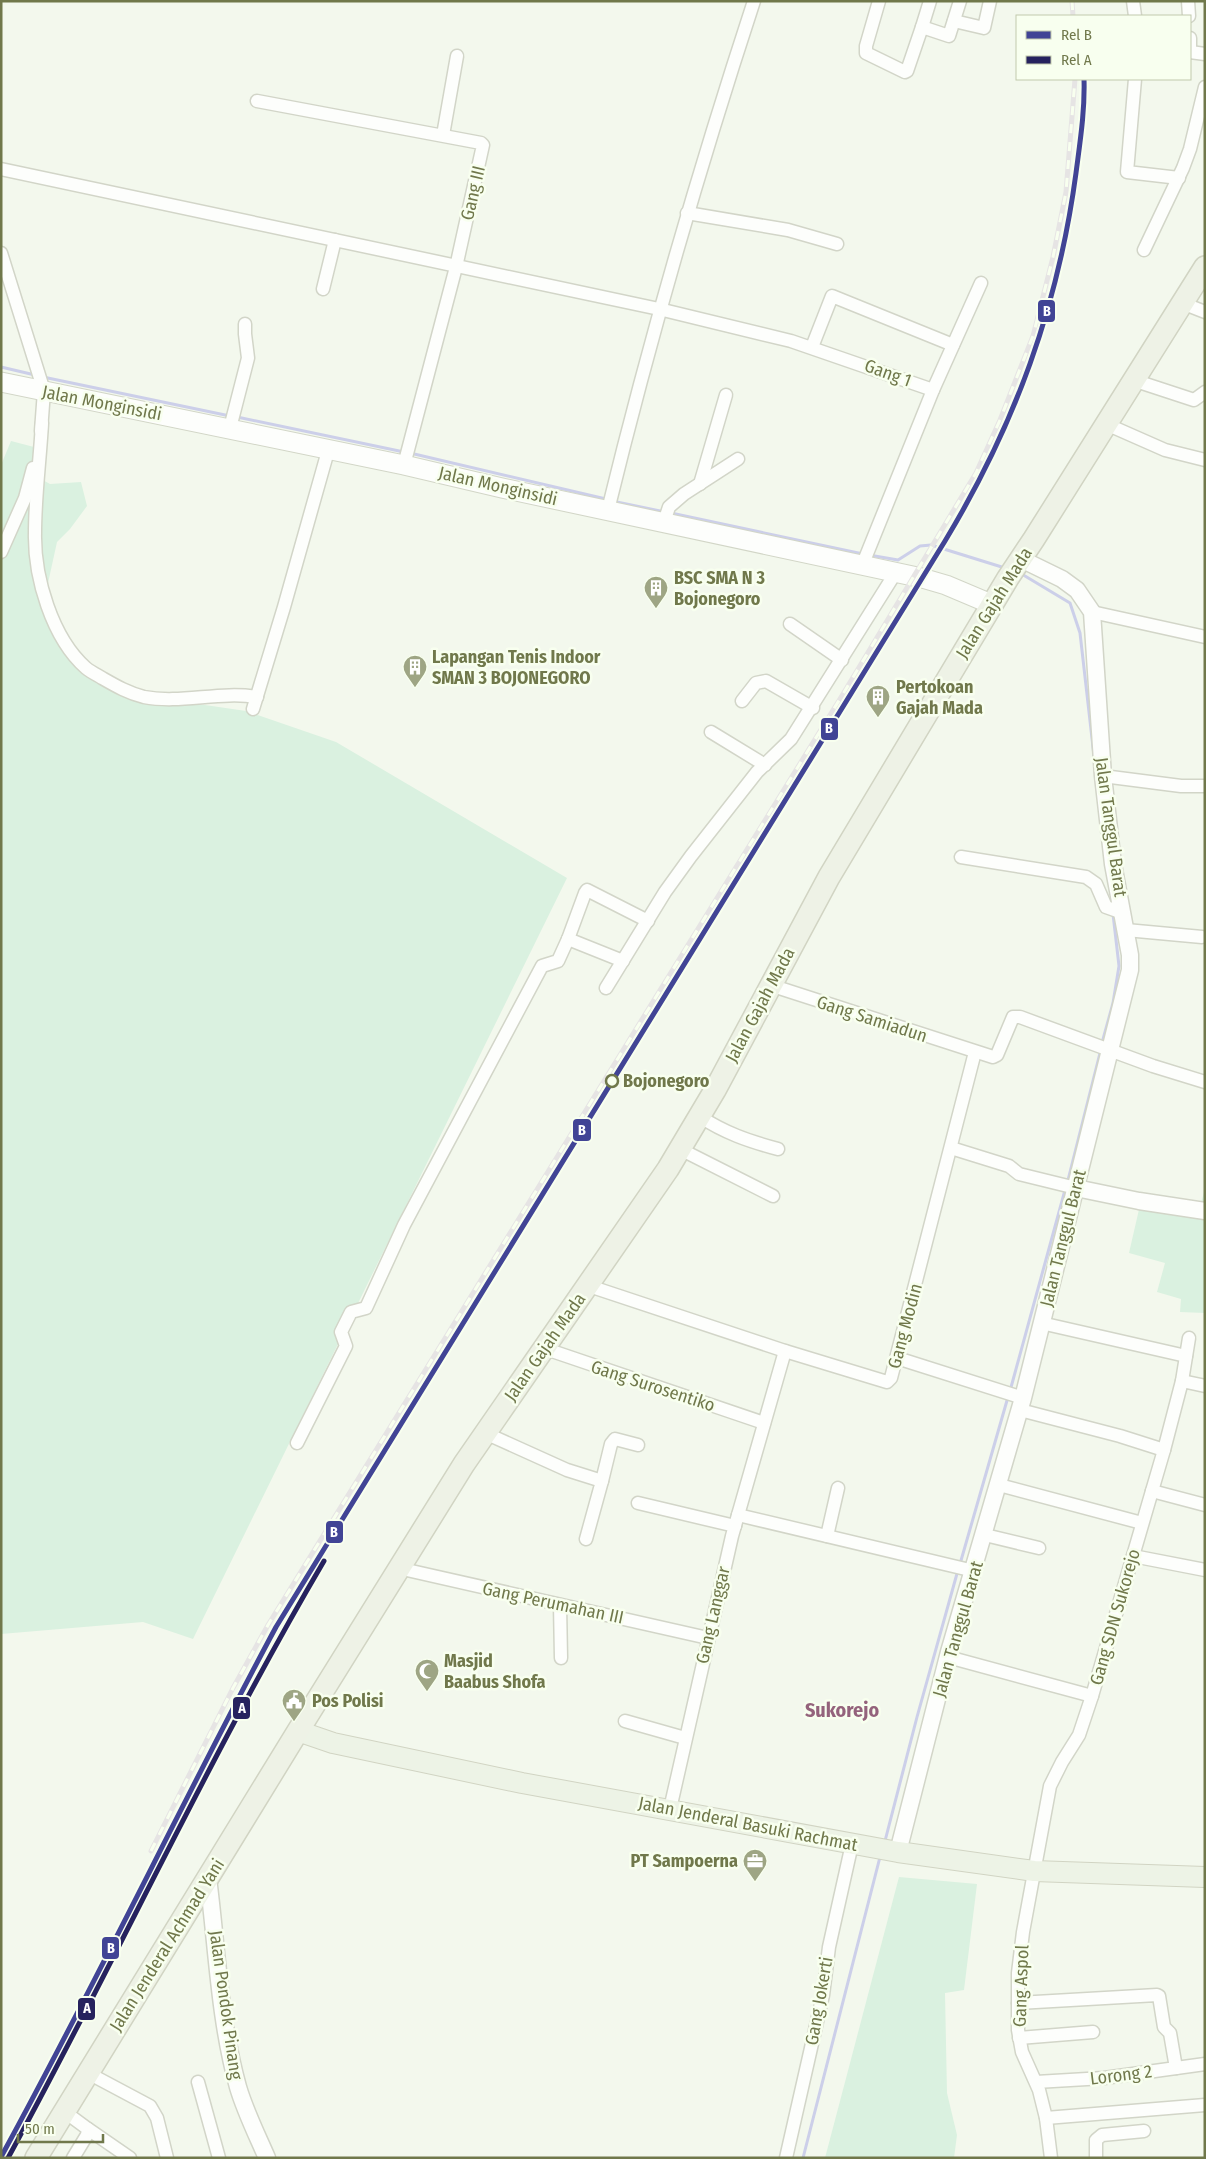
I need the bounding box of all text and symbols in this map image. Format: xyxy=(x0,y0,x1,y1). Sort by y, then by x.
legend xyxy=(1016,15,1191,80)
text: Rel B xyxy=(1061,26,1092,44)
text: Rel A xyxy=(1061,51,1092,69)
street label: Gang III xyxy=(456,164,490,222)
line badge: B xyxy=(1037,299,1056,323)
text: B xyxy=(1043,303,1051,320)
street label: Gang 1 xyxy=(862,354,914,392)
street label: Jalan Monginsidi xyxy=(40,381,164,425)
street label: Jalan Monginsidi xyxy=(436,462,560,510)
street label: Jalan Gajah Mada xyxy=(951,543,1037,663)
place label: BSC SMA N 3 Bojonegoro xyxy=(674,567,765,610)
building icon: BSC SMA N 3 Bojonegoro xyxy=(643,575,669,609)
place label: Lapangan Tenis Indoor SMAN 3 BOJONEGORO xyxy=(432,646,601,689)
building icon: Lapangan Tenis Indoor SMAN 3 BOJONEGORO xyxy=(402,654,428,688)
place label: Pertokoan Gajah Mada xyxy=(896,676,983,719)
building icon: Pertokoan Gajah Mada xyxy=(865,684,891,718)
line badge: B xyxy=(820,717,839,741)
text: B xyxy=(825,720,833,737)
street label: Jalan Tanggul Barat xyxy=(1090,756,1132,898)
street label: Jalan Gajah Mada xyxy=(721,944,800,1066)
street label: Gang Samiadun xyxy=(814,991,930,1047)
place label: Bojonegoro xyxy=(623,1070,710,1092)
marker: Bojonegoro xyxy=(605,1074,619,1088)
line badge: B xyxy=(572,1118,592,1142)
text: B xyxy=(578,1122,586,1139)
street label: Jalan Tanggul Barat xyxy=(1035,1167,1091,1309)
street label: Gang Modin xyxy=(883,1281,927,1371)
street label: Jalan Gajah Mada xyxy=(500,1289,590,1405)
street label: Gang Surosentiko xyxy=(588,1356,718,1416)
line badge: B xyxy=(325,1520,344,1544)
text: B xyxy=(330,1524,338,1541)
street label: Gang SDN Sukorejo xyxy=(1085,1546,1145,1688)
street label: Jalan Tanggul Barat xyxy=(928,1558,988,1700)
street label: Gang Langgar xyxy=(691,1564,735,1666)
street label: Gang Perumahan III xyxy=(480,1577,626,1629)
place label: Masjid Baabus Shofa xyxy=(444,1650,546,1693)
mosque icon: Masjid Baabus Shofa xyxy=(414,1658,440,1692)
public building icon: Pos Polisi xyxy=(281,1688,307,1722)
place label: Pos Polisi xyxy=(312,1690,383,1712)
line badge: A xyxy=(232,1696,251,1720)
district label: Sukorejo xyxy=(805,1698,879,1722)
text: A xyxy=(237,1700,246,1717)
street label: Jalan Jenderal Basuki Rachmat xyxy=(636,1792,860,1856)
office icon: PT Sampoerna xyxy=(742,1848,768,1882)
place label: PT Sampoerna xyxy=(631,1850,738,1872)
street label: Jalan Jenderal Achmad Yani xyxy=(105,1855,229,2035)
street label: Jalan Pondok Pinang xyxy=(205,1929,247,2082)
line badge: B xyxy=(101,1936,120,1960)
text: B xyxy=(107,1940,115,1957)
street label: Gang Aspol xyxy=(1009,1944,1033,2027)
street label: Gang Jokerti xyxy=(800,1955,838,2047)
line badge: A xyxy=(77,1997,96,2021)
text: A xyxy=(82,2000,91,2017)
street label: Lorong 2 xyxy=(1089,2060,1153,2090)
scale bar xyxy=(18,2112,102,2144)
text: 50 m xyxy=(25,2120,55,2138)

